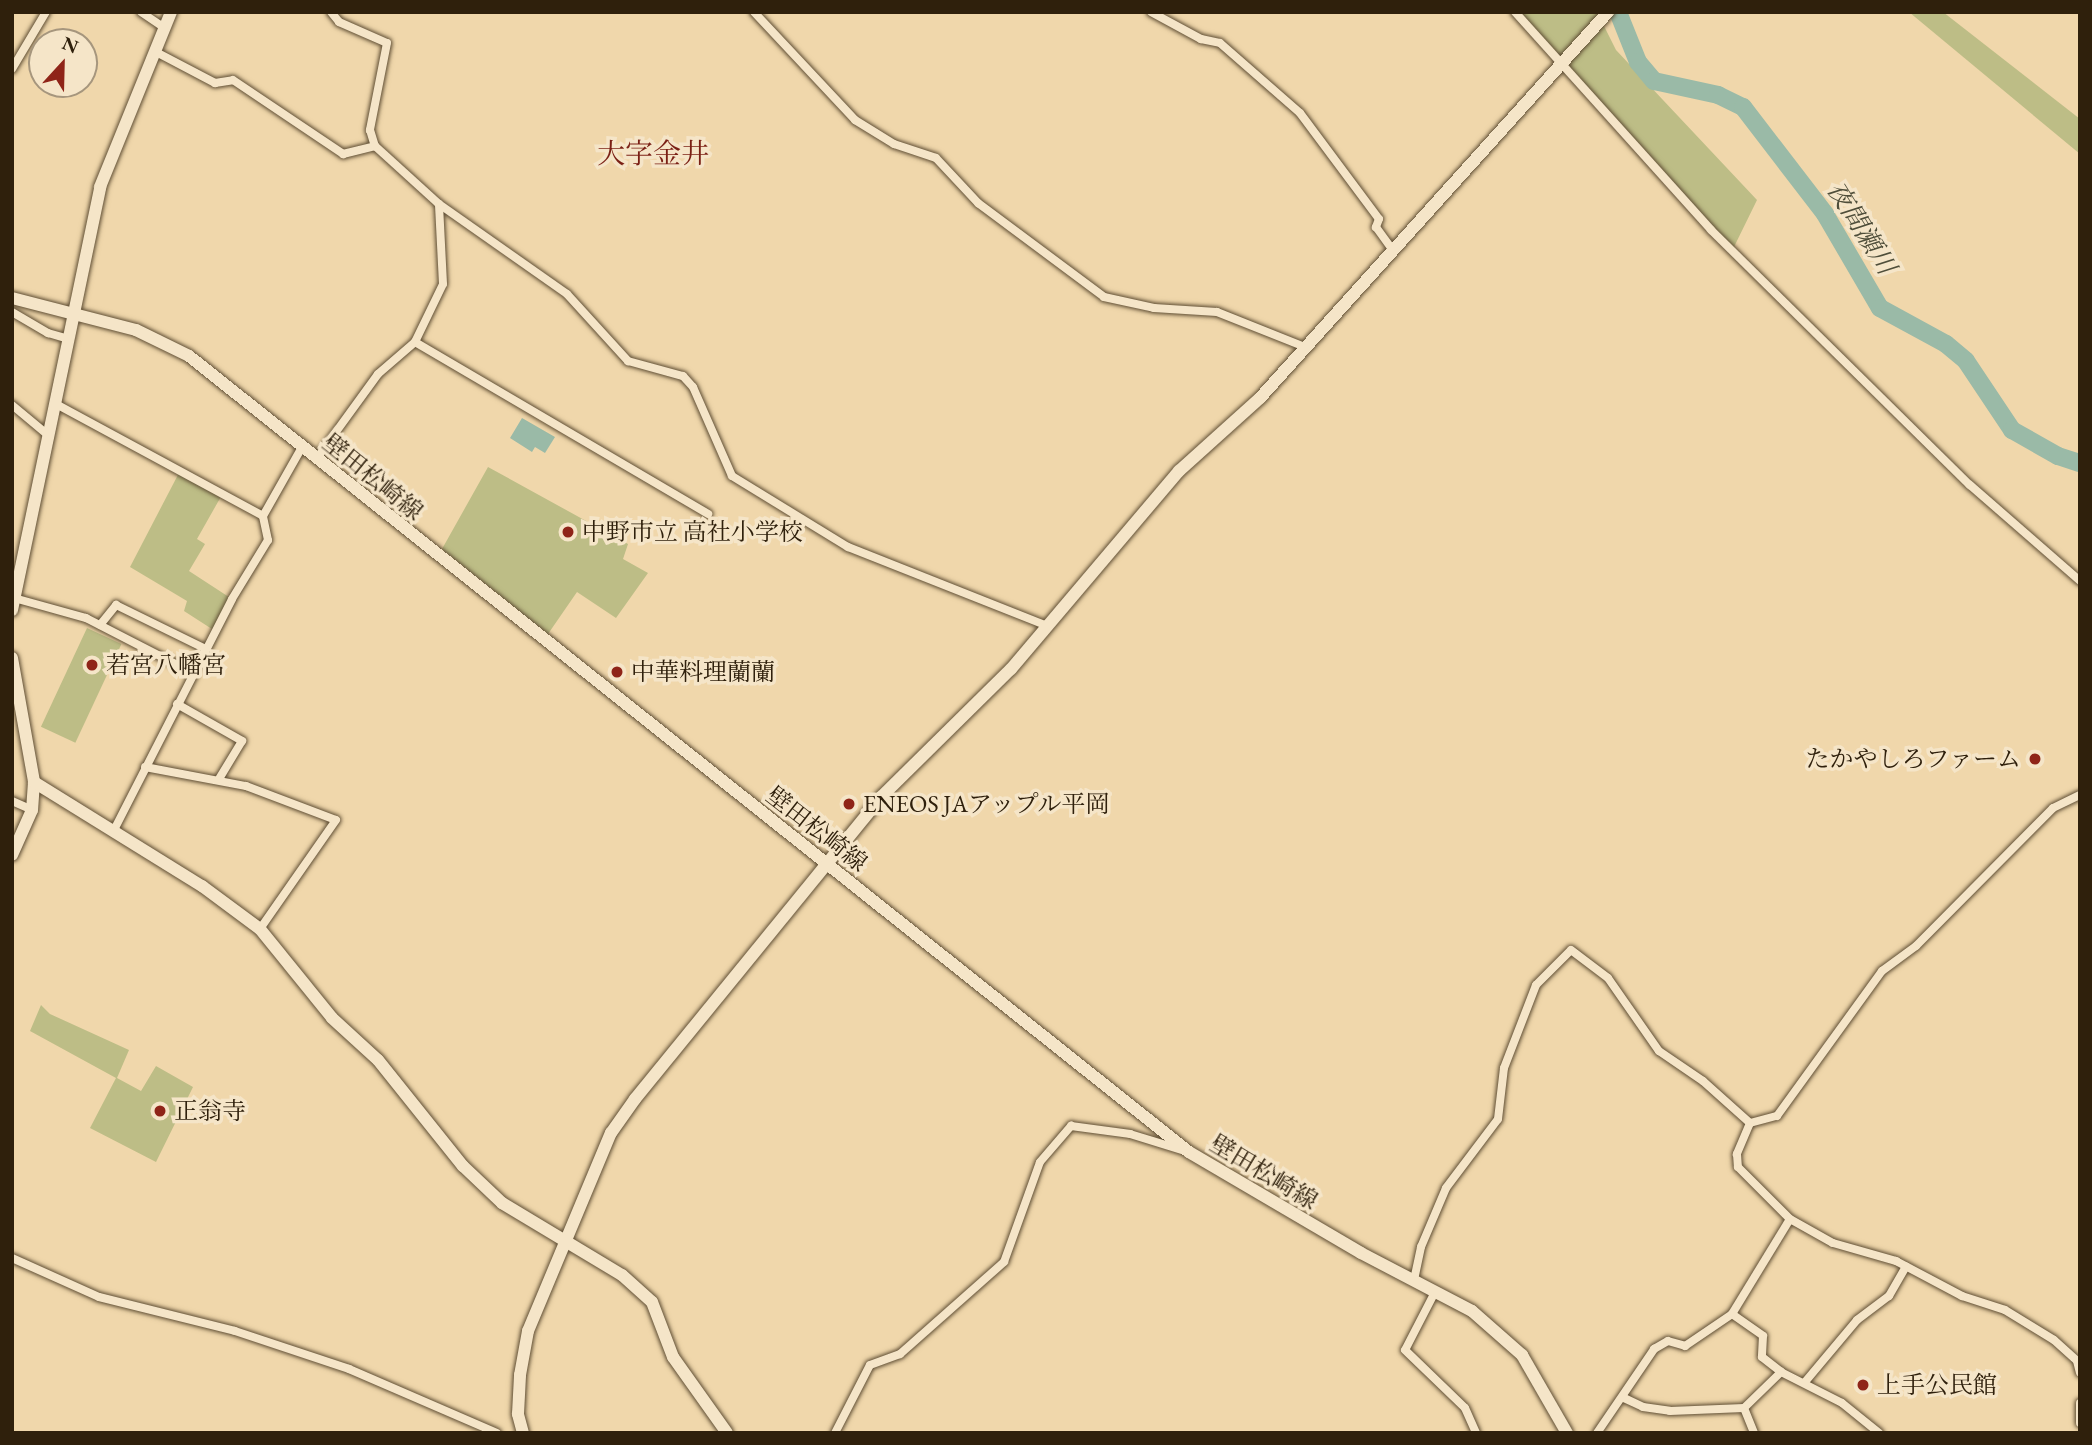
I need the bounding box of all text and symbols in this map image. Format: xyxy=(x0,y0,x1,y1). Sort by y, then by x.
north arrow xyxy=(28,28,98,98)
text: N xyxy=(58,30,82,59)
district label: 大字金井 xyxy=(597,136,709,170)
water label: 夜間瀬川 xyxy=(1820,176,1902,280)
street label: 壁田松崎線 xyxy=(317,428,429,526)
place label: 中野市立 高社小学校 xyxy=(582,518,803,546)
marker: 中野市立 高社小学校 xyxy=(560,524,576,540)
place label: 若宮八幡宮 xyxy=(106,651,226,679)
marker: 若宮八幡宮 xyxy=(84,657,100,673)
place label: 中華料理蘭蘭 xyxy=(631,658,775,686)
marker: 中華料理蘭蘭 xyxy=(609,664,625,680)
place label: たかやしろファーム xyxy=(1805,745,2021,773)
marker: たかやしろファーム xyxy=(2027,751,2043,767)
street label: 壁田松崎線 xyxy=(761,781,873,877)
place label: ENEOS JAアップル平岡 xyxy=(863,790,1112,818)
marker: ENEOS JAアップル平岡 xyxy=(841,796,857,812)
place label: 正翁寺 xyxy=(174,1097,246,1125)
marker: 正翁寺 xyxy=(152,1103,168,1119)
street label: 壁田松崎線 xyxy=(1205,1129,1323,1215)
place label: 上手公民館 xyxy=(1877,1371,1997,1399)
marker: 上手公民館 xyxy=(1855,1377,1871,1393)

